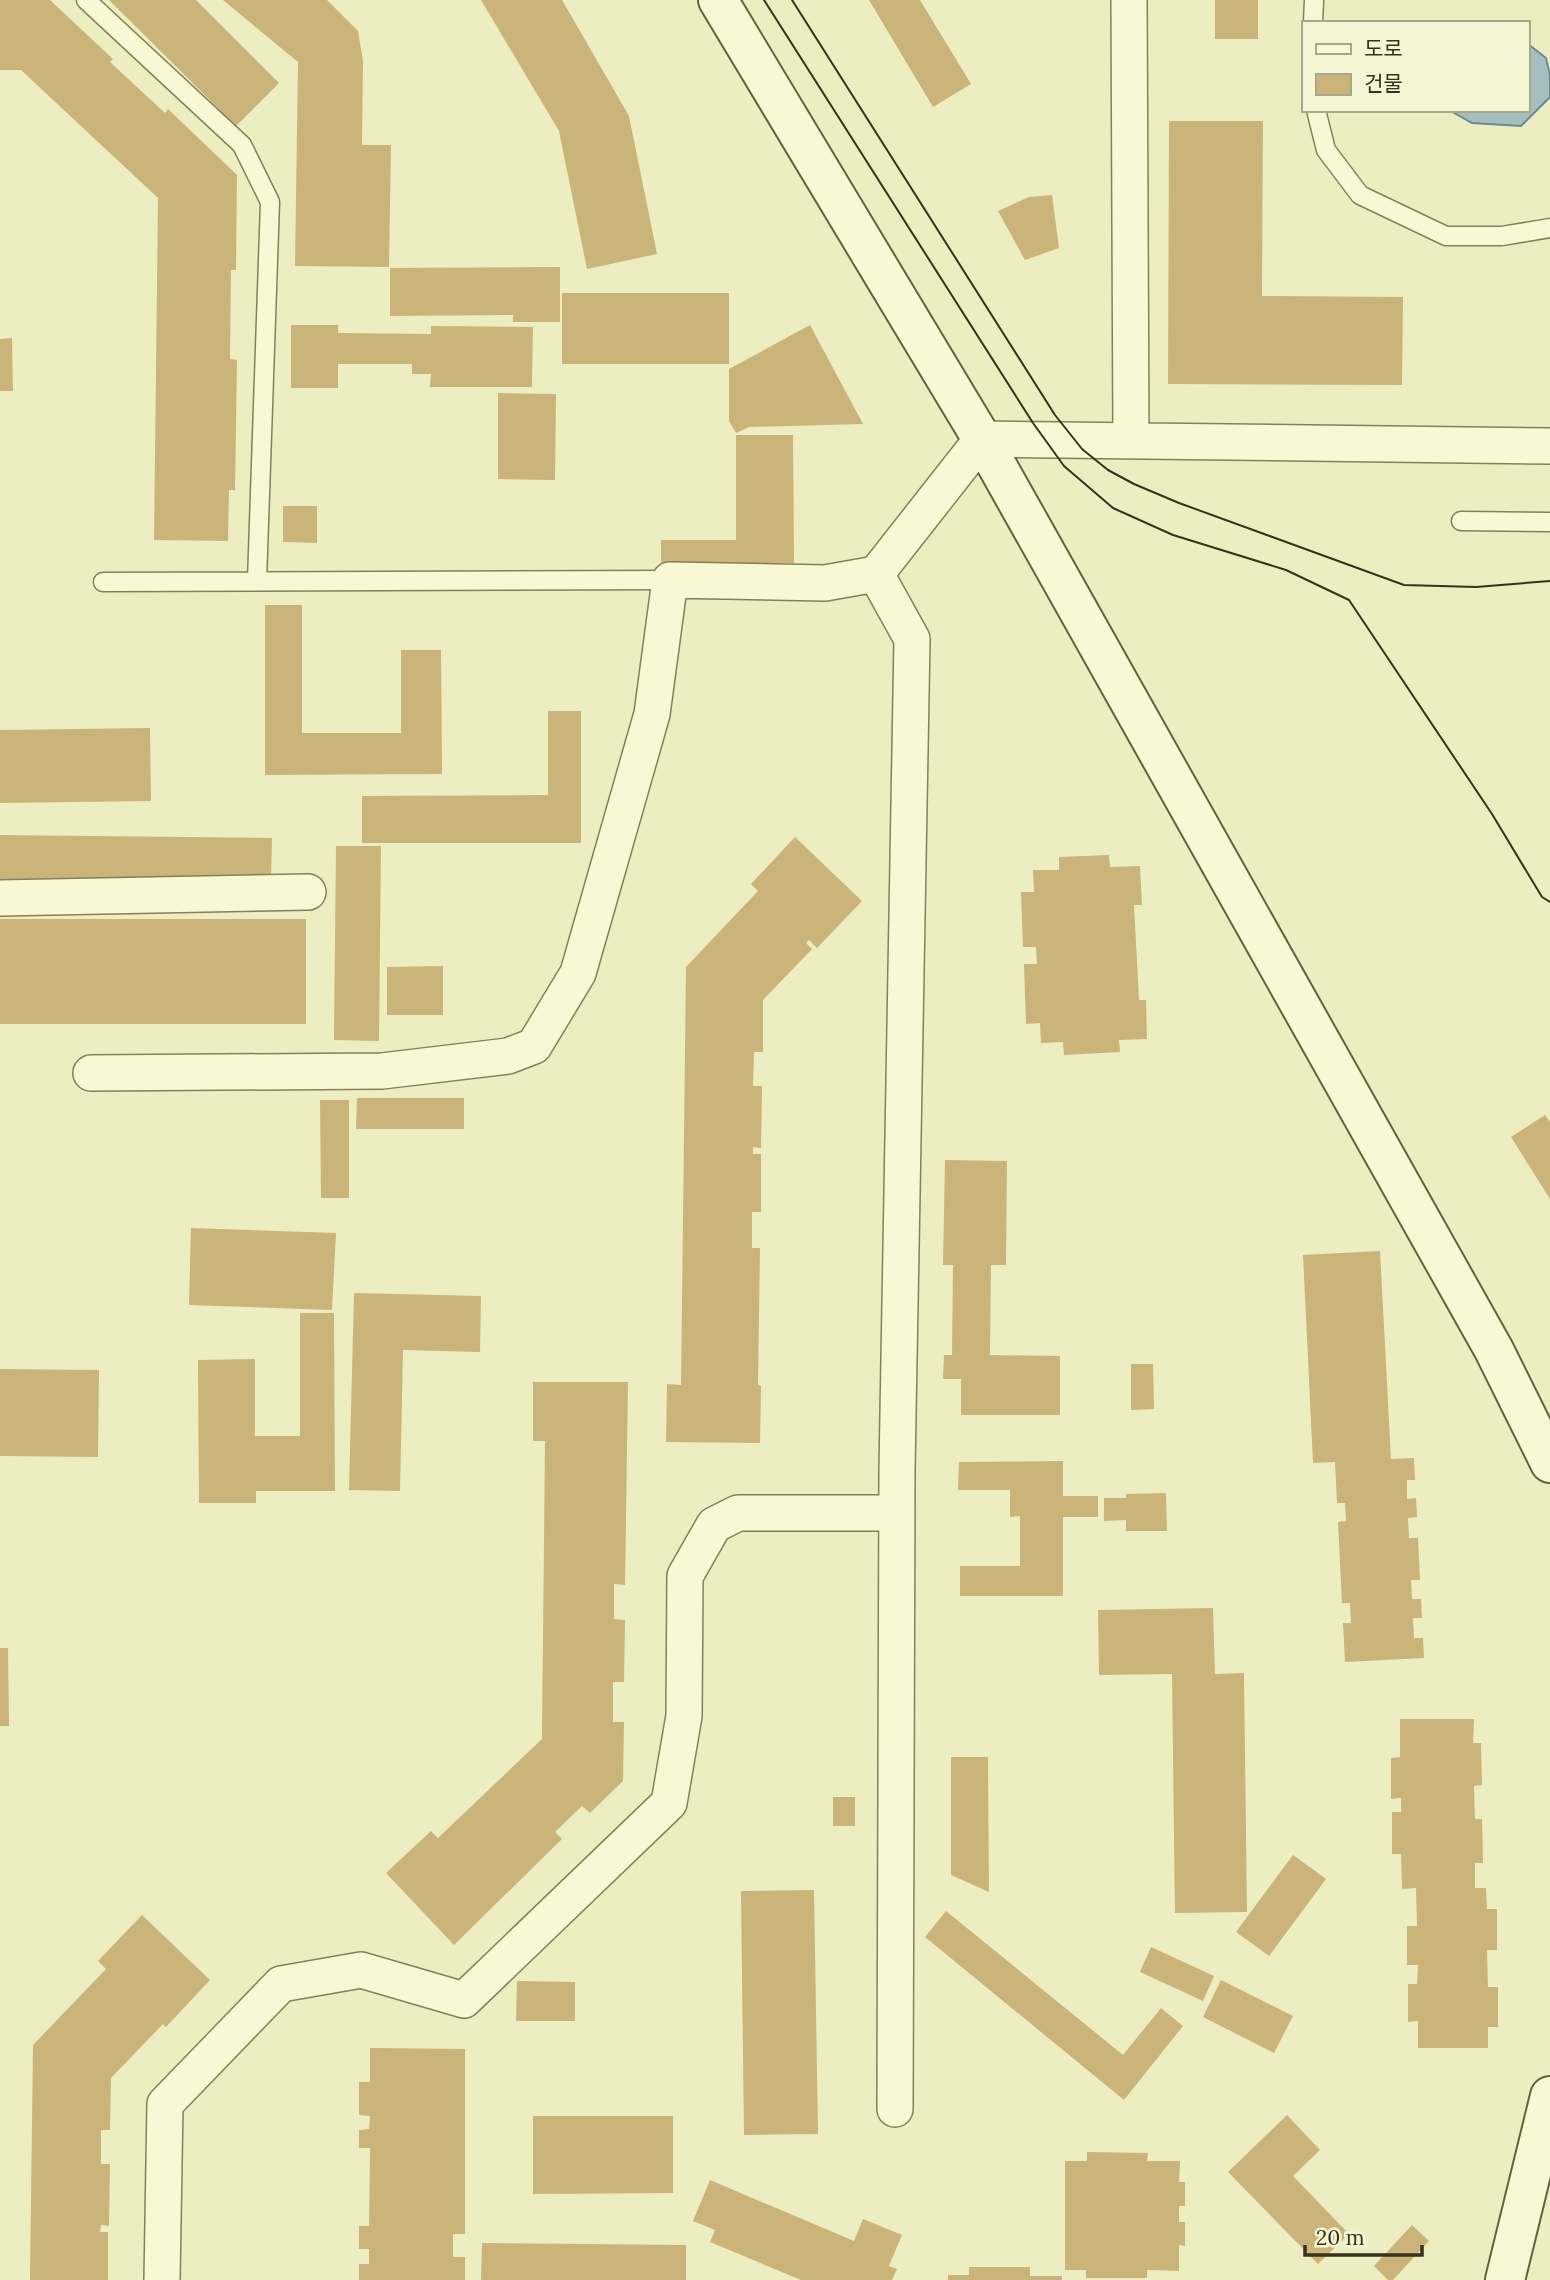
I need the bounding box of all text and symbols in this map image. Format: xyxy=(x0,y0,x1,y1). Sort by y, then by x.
legend xyxy=(1302,21,1529,112)
text: 도로 xyxy=(1364,35,1403,62)
text: 건물 xyxy=(1364,70,1403,97)
scale bar xyxy=(1305,2214,1422,2258)
text: 20 m xyxy=(1316,2224,1365,2251)

